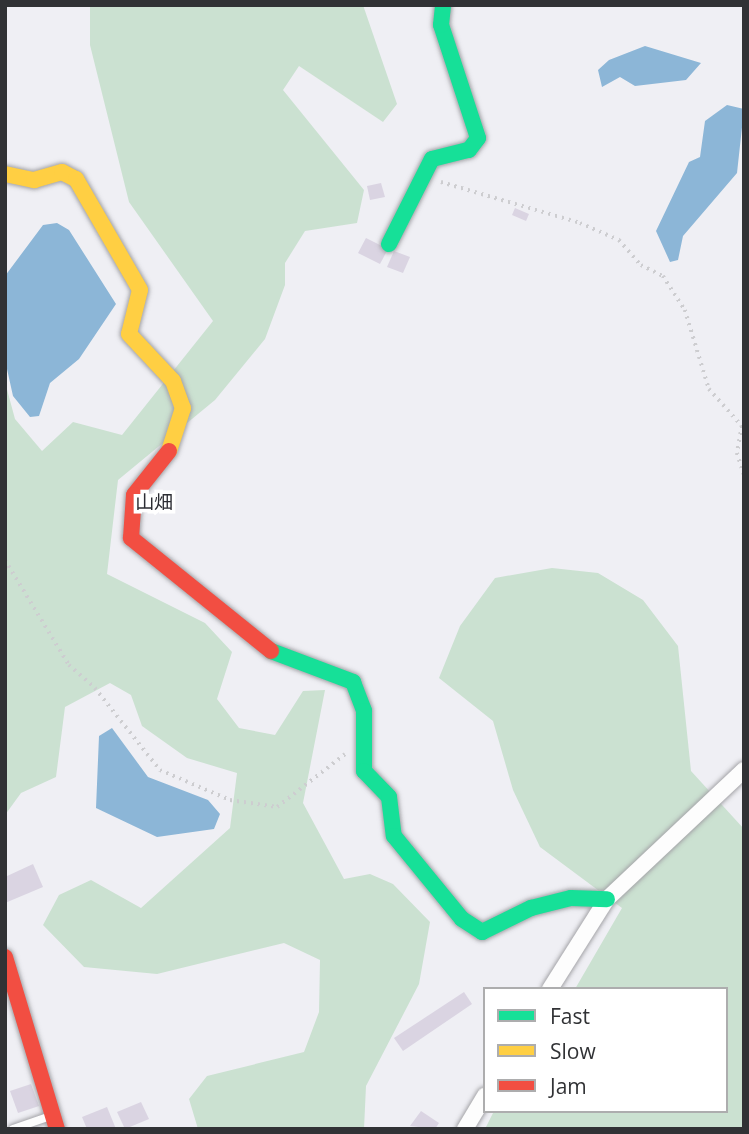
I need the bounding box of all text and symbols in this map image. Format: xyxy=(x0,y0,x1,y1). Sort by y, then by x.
district label: 山畑 xyxy=(135,492,173,514)
legend xyxy=(483,987,728,1113)
text: Fast xyxy=(550,1002,590,1030)
text: Slow xyxy=(550,1037,596,1065)
text: Jam xyxy=(550,1072,587,1100)

